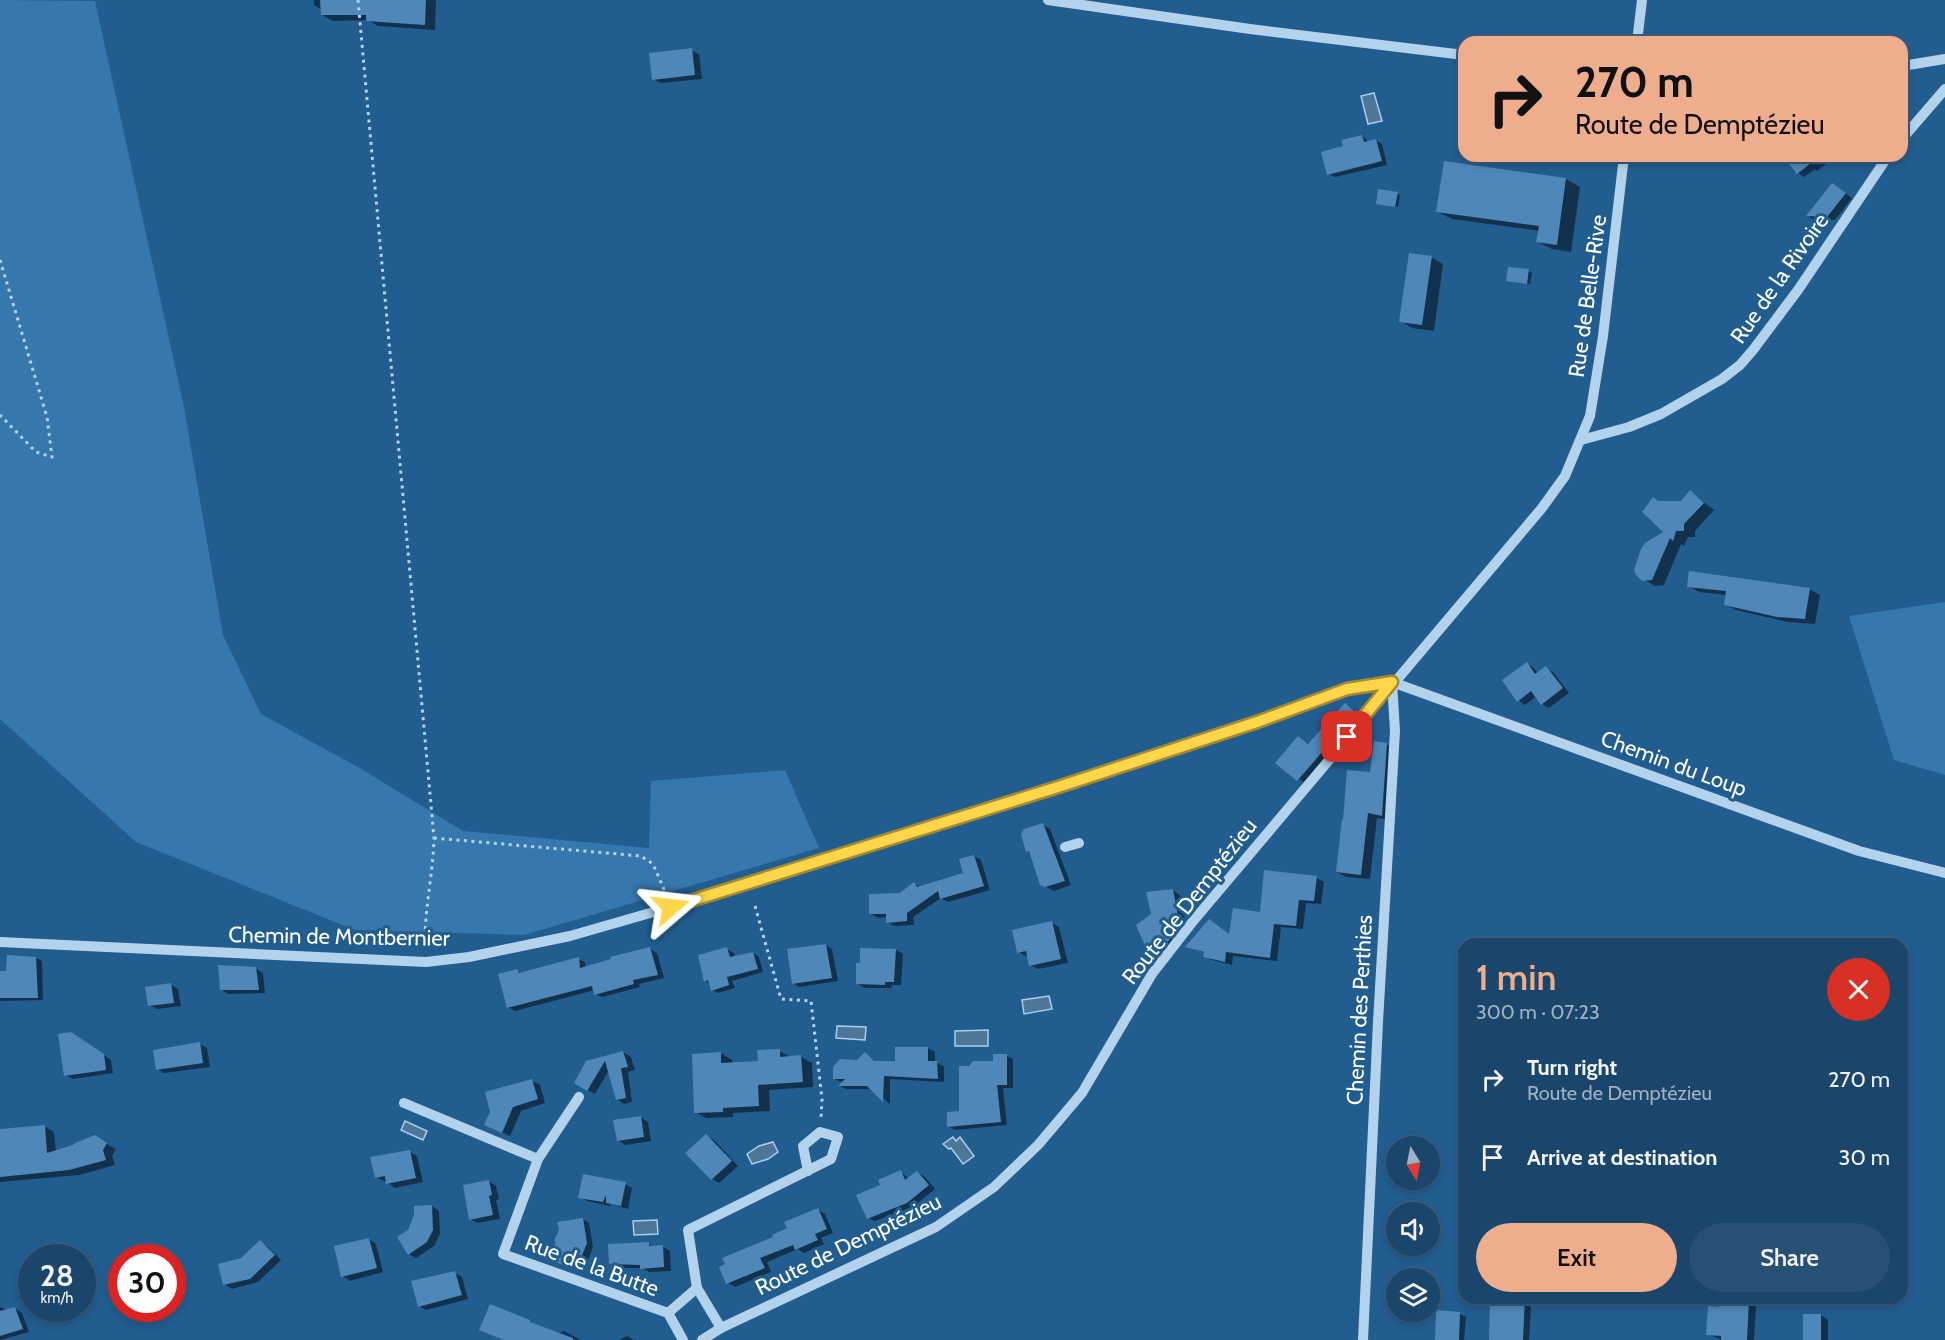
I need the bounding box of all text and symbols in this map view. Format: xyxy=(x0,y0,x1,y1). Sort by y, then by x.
text: 270 m xyxy=(1575,56,1694,108)
icon: right xyxy=(1476,60,1554,138)
text: Route de Demptézieu xyxy=(1575,108,1825,141)
street label: Rue de la Rivoire xyxy=(1724,208,1834,349)
street label: Rue de Belle-Rive xyxy=(1563,213,1612,379)
pin xyxy=(1321,711,1372,762)
icon: arrive xyxy=(1330,720,1363,753)
street label: Chemin du Loup xyxy=(1597,725,1750,802)
street label: Route de Demptézieu xyxy=(1116,813,1263,990)
position arrow xyxy=(639,875,703,939)
street label: Chemin des Perthies xyxy=(1341,914,1378,1106)
street label: Chemin de Montbernier xyxy=(228,921,450,952)
text: 1 min xyxy=(1476,955,1556,999)
button: close xyxy=(1827,958,1890,1021)
text: 300 m · 07:23 xyxy=(1476,1000,1600,1024)
text: Turn right xyxy=(1527,1054,1617,1081)
icon: right xyxy=(1476,1063,1509,1096)
text: 270 m xyxy=(1828,1066,1890,1093)
text: Route de Demptézieu xyxy=(1527,1081,1712,1105)
north arrow xyxy=(1386,1136,1440,1190)
map controls xyxy=(1386,1136,1440,1322)
icon: arrive xyxy=(1476,1141,1509,1174)
text: Arrive at destination xyxy=(1527,1144,1717,1171)
text: 30 m xyxy=(1838,1144,1890,1171)
street label: Route de Demptézieu xyxy=(751,1188,946,1301)
button: sound xyxy=(1386,1202,1440,1256)
button: Exit xyxy=(1476,1223,1677,1292)
button: Share xyxy=(1689,1223,1890,1292)
street label: Rue de la Butte xyxy=(521,1229,662,1302)
speed limit sign: 30 xyxy=(108,1244,186,1322)
text: 28 xyxy=(40,1257,74,1294)
button: layers xyxy=(1386,1268,1440,1322)
text: km/h xyxy=(41,1289,73,1307)

